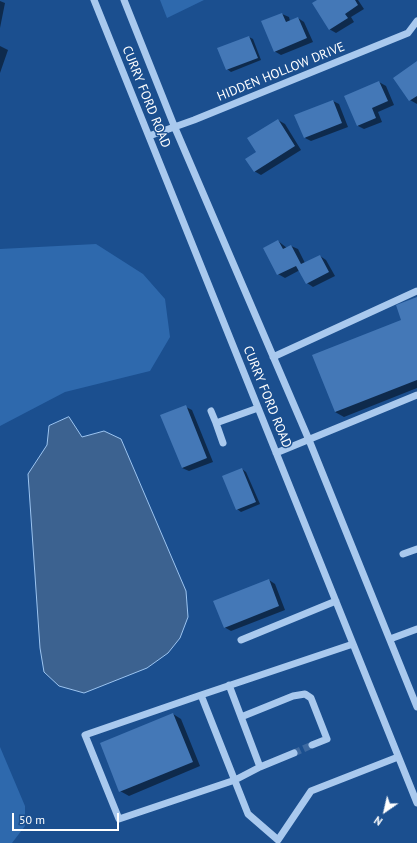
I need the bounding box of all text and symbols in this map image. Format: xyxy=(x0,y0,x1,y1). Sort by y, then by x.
street label: HIDDEN HOLLOW DRIVE xyxy=(215,39,347,105)
street label: CURRY FORD ROAD xyxy=(118,44,174,150)
street label: CURRY FORD ROAD xyxy=(239,344,295,450)
north arrow xyxy=(365,791,405,831)
scale bar xyxy=(14,805,121,831)
text: 50 m xyxy=(19,812,45,827)
text: N xyxy=(371,813,385,829)

